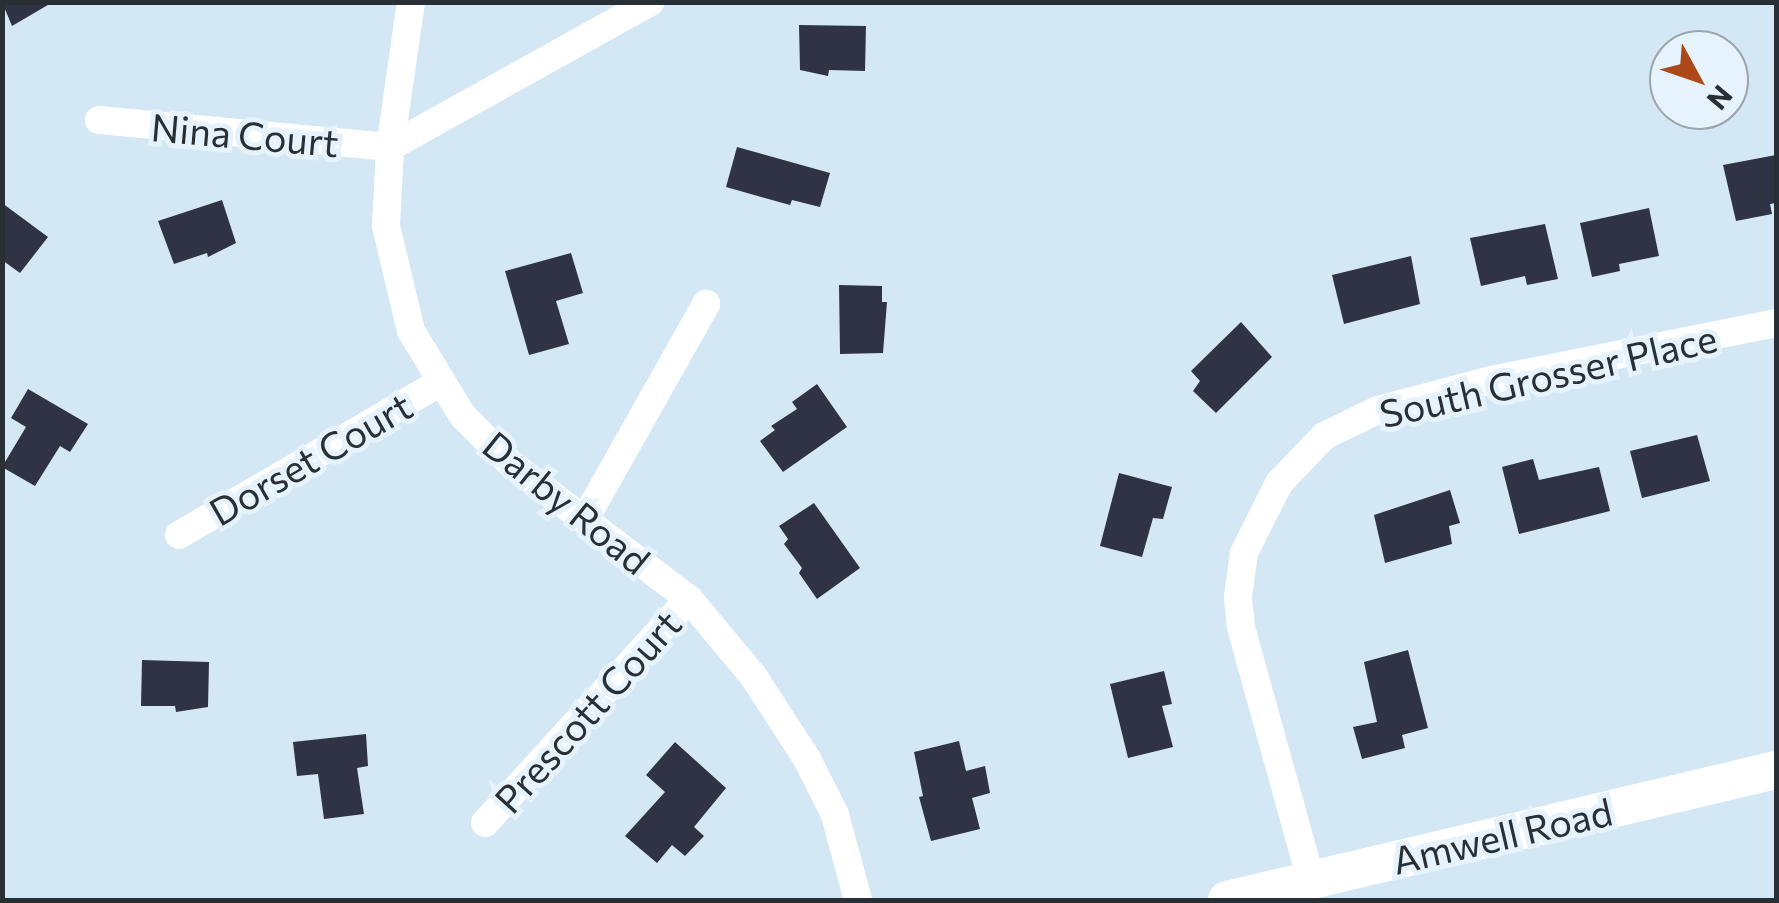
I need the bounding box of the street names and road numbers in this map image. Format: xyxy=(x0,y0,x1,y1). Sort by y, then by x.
street label: Nina Court xyxy=(149,103,341,165)
street label: South Grosser Place xyxy=(1375,314,1721,436)
street label: Dorset Court xyxy=(201,382,419,534)
street label: Darby Road xyxy=(475,421,659,583)
street label: Prescott Court xyxy=(484,601,690,821)
street label: Amwell Road xyxy=(1388,788,1616,882)

